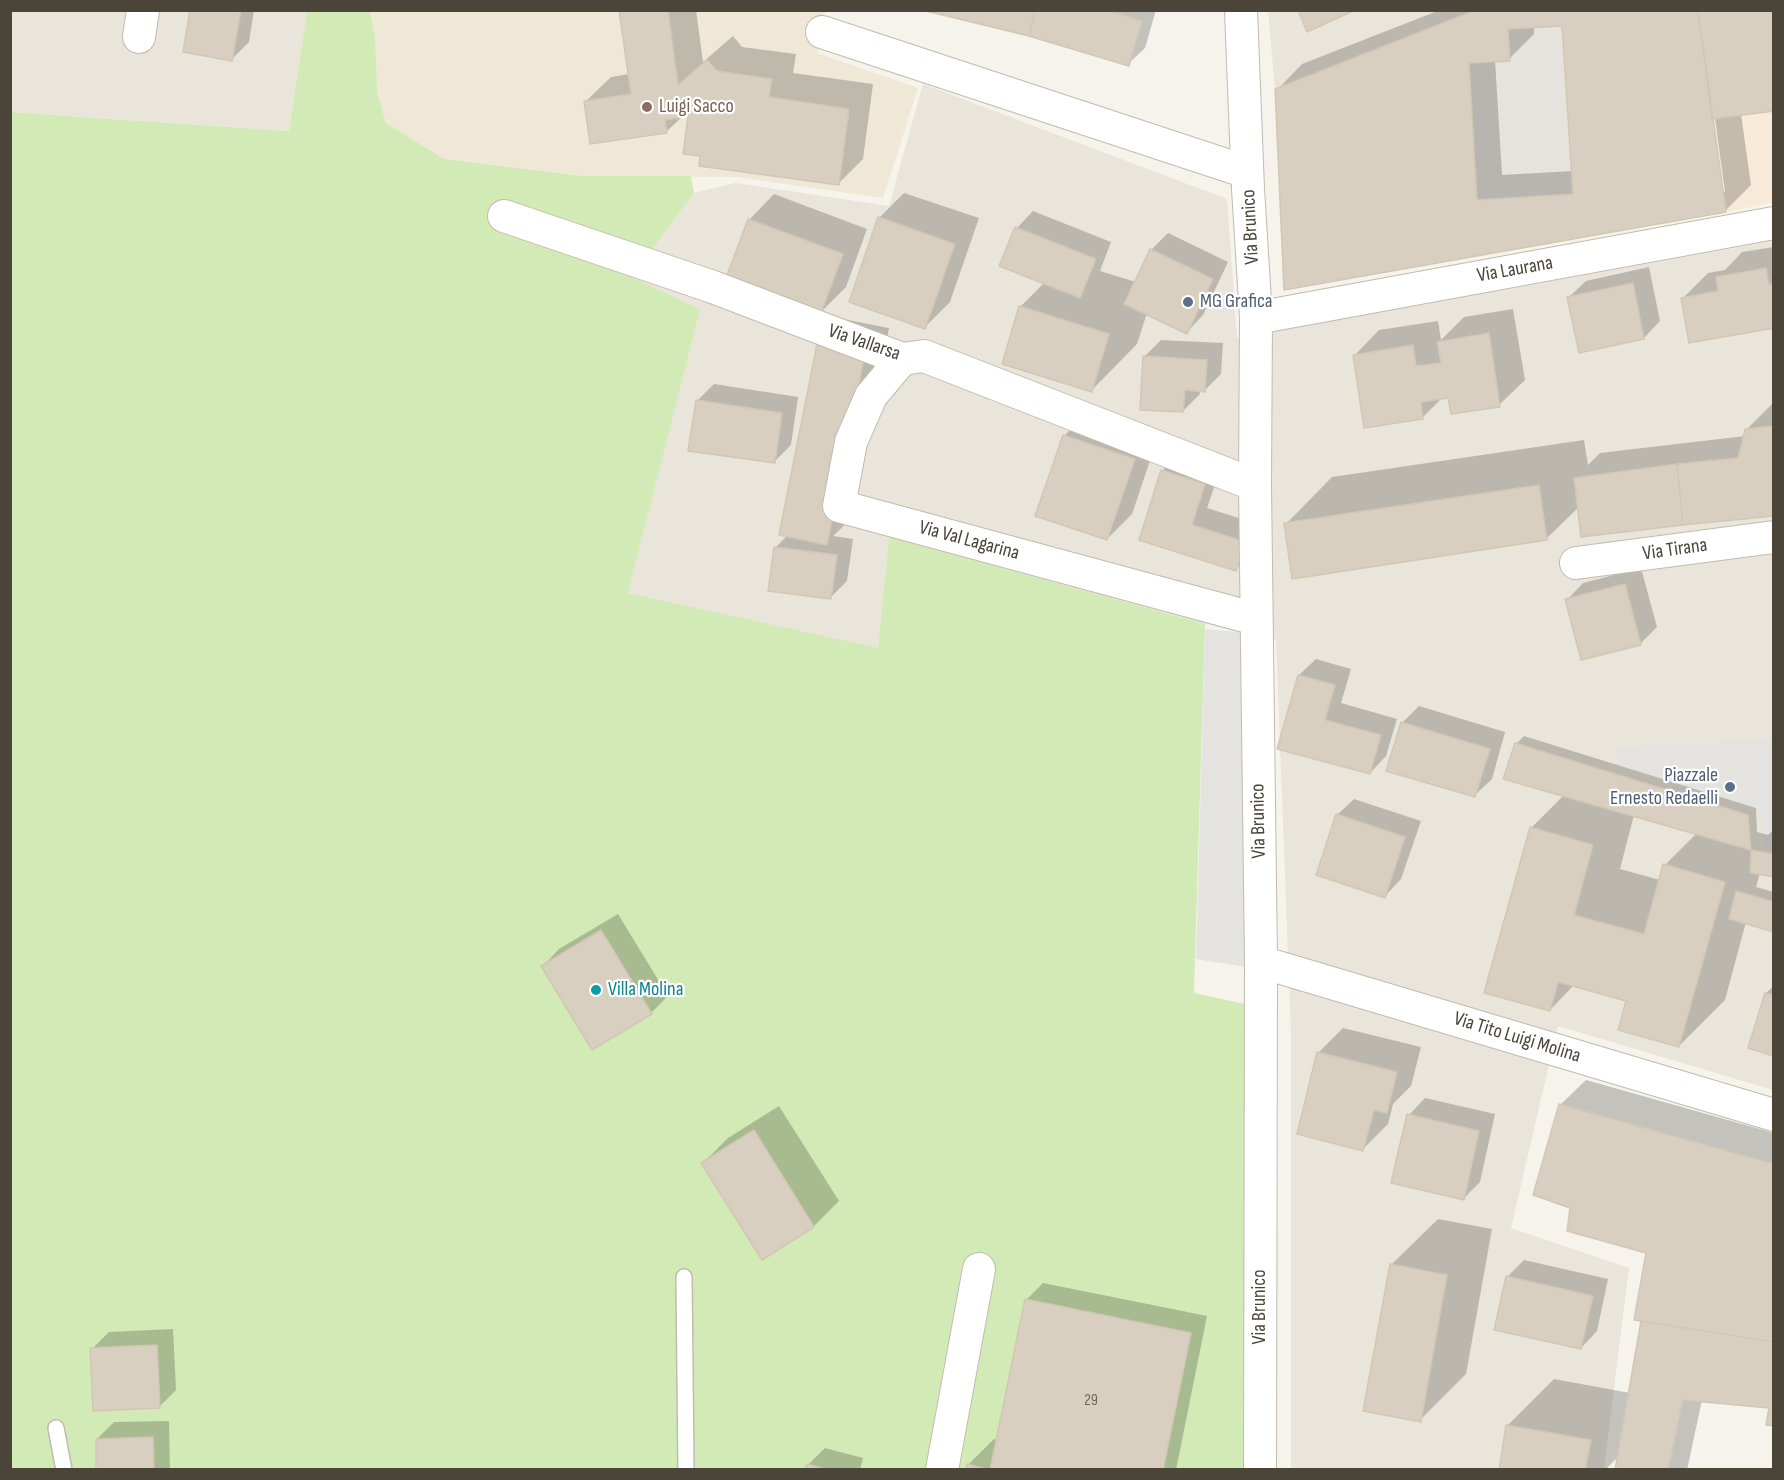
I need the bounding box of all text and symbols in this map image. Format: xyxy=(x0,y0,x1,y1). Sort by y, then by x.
place label: Luigi Sacco xyxy=(659,95,734,119)
marker: Luigi Sacco xyxy=(640,100,654,114)
street label: Via Brunico xyxy=(1237,189,1265,265)
street label: Via Laurana xyxy=(1475,252,1555,288)
place label: MG Grafica xyxy=(1200,290,1272,314)
marker: MG Grafica xyxy=(1181,295,1195,309)
street label: Via Vallarsa xyxy=(825,319,903,367)
street label: Via Val Lagarina xyxy=(916,516,1022,566)
street label: Via Tirana xyxy=(1641,534,1709,566)
place label: Piazzale Ernesto Redaelli xyxy=(1610,764,1718,811)
marker: Piazzale Ernesto Redaelli xyxy=(1723,780,1737,794)
street label: Via Brunico xyxy=(1246,783,1272,859)
place label: Villa Molina xyxy=(608,978,683,1002)
marker: Villa Molina xyxy=(589,983,603,997)
street label: Via Tito Luigi Molina xyxy=(1451,1007,1583,1069)
street label: Via Brunico xyxy=(1248,1269,1272,1345)
house number: 29 xyxy=(1084,1391,1098,1411)

